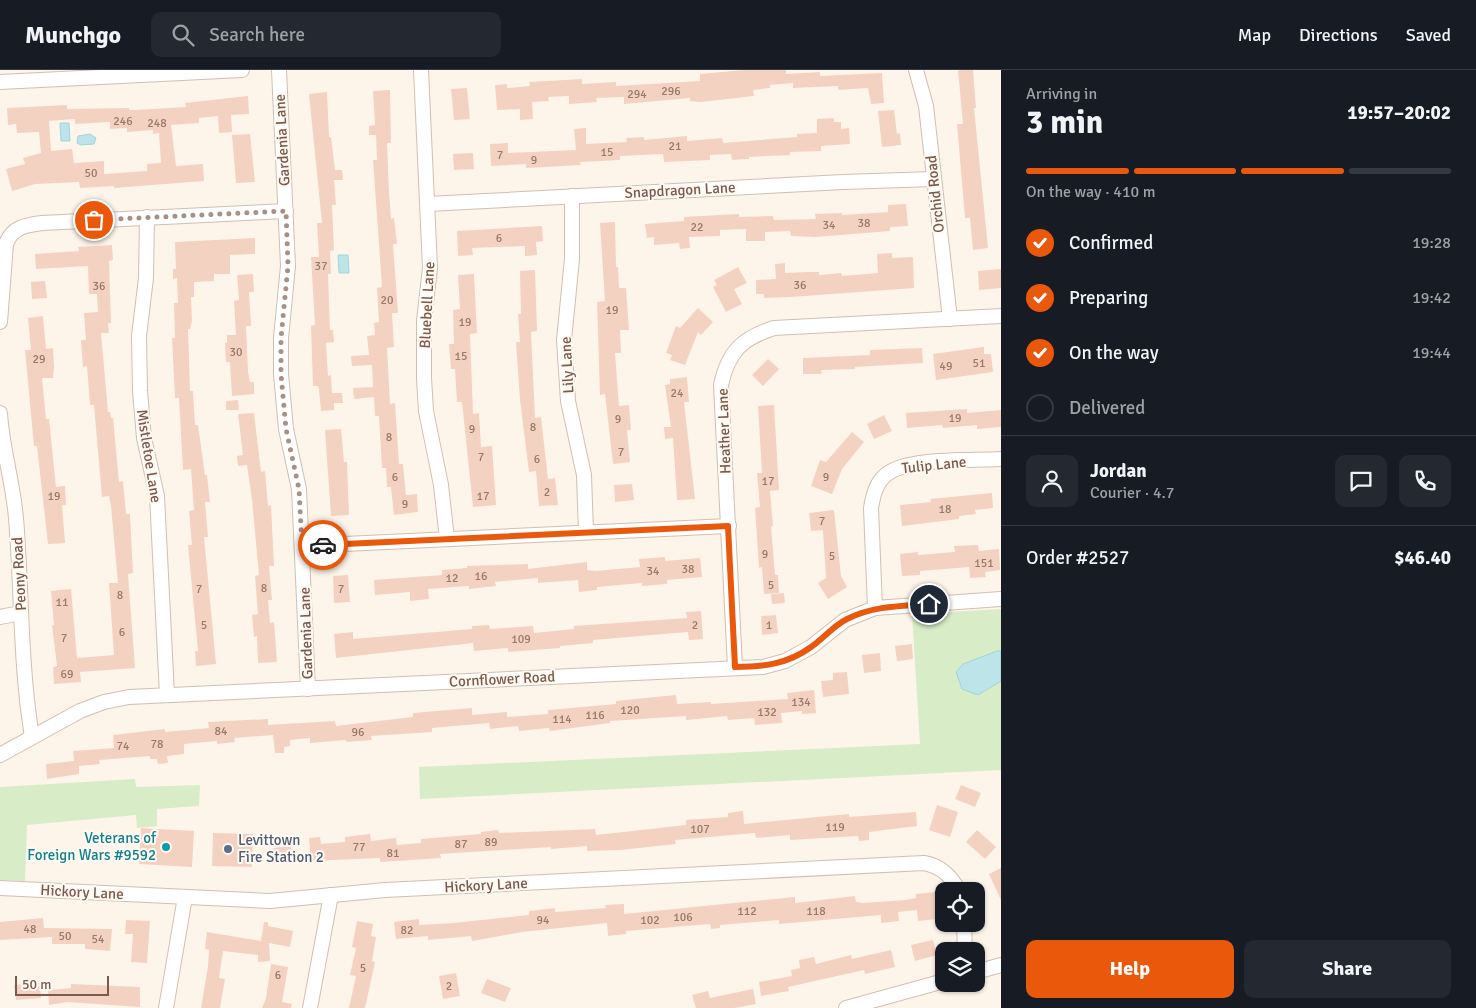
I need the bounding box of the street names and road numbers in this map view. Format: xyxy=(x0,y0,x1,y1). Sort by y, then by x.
street label: Gardenia Lane xyxy=(271,93,293,187)
street label: Orchid Road xyxy=(922,154,948,234)
street label: Snapdragon Lane xyxy=(624,178,736,202)
street label: Bluebell Lane xyxy=(416,261,438,349)
street label: Lily Lane xyxy=(557,336,577,394)
street label: Heather Lane xyxy=(714,388,734,474)
street label: Mistletoe Lane xyxy=(133,408,165,504)
street label: Tulip Lane xyxy=(901,453,967,477)
street label: Peony Road xyxy=(8,537,30,611)
street label: Gardenia Lane xyxy=(295,587,317,679)
street label: Cornflower Road xyxy=(448,667,556,691)
street label: Hickory Lane xyxy=(444,874,528,896)
street label: Hickory Lane xyxy=(40,881,124,903)

